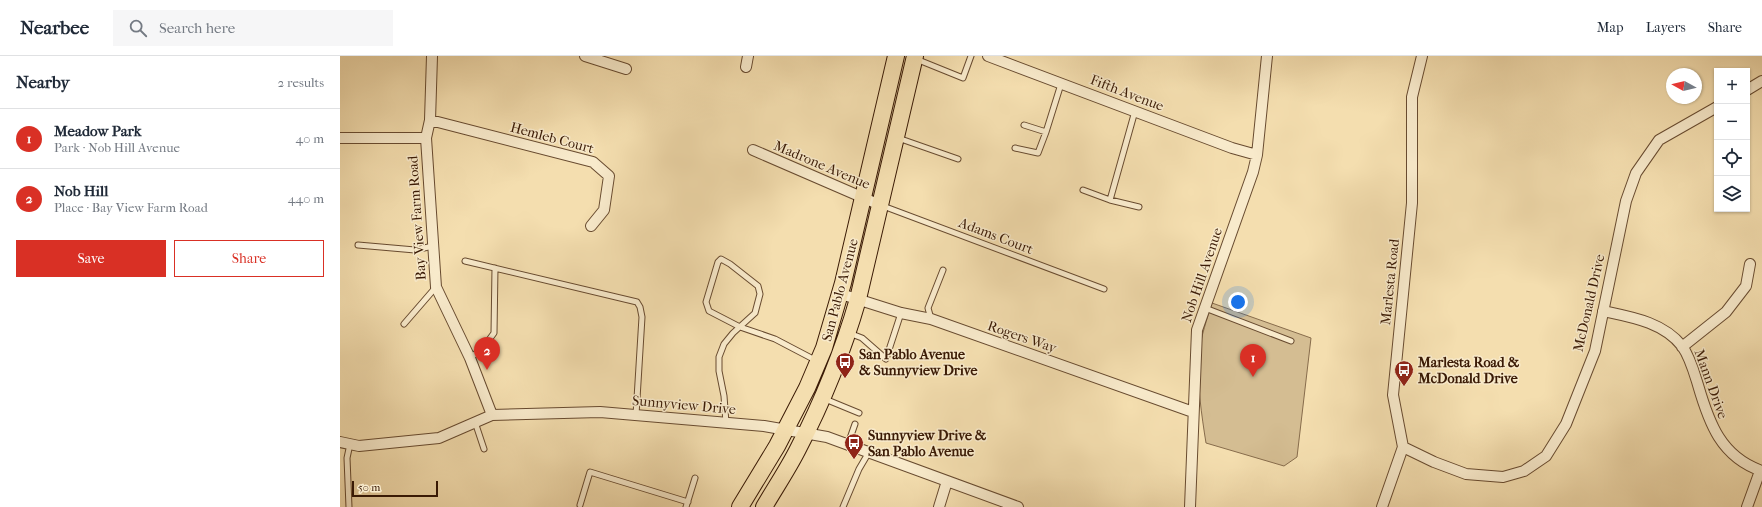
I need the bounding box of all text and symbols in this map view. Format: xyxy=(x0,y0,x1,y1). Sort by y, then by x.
search box xyxy=(113,10,393,46)
text: Nearbee xyxy=(20,17,89,39)
icon: search xyxy=(127,17,149,39)
text: Search here xyxy=(159,19,235,37)
text: Map xyxy=(1597,19,1624,36)
text: Layers xyxy=(1646,19,1686,36)
text: Share xyxy=(1708,19,1742,36)
north arrow xyxy=(1666,68,1702,104)
map controls xyxy=(1714,68,1750,212)
button: + xyxy=(1714,68,1750,104)
street label: Fifth Avenue xyxy=(1088,71,1166,115)
text: Nearby xyxy=(16,72,70,92)
text: 2 results xyxy=(278,75,324,90)
button: − xyxy=(1714,104,1750,140)
street label: Hemleb Court xyxy=(508,119,596,157)
text: Meadow Park xyxy=(54,122,142,140)
text: 1 xyxy=(27,131,31,146)
text: 40 m xyxy=(296,131,324,146)
street label: Madrone Avenue xyxy=(771,137,873,193)
text: Park · Nob Hill Avenue xyxy=(54,140,180,155)
button: locate xyxy=(1714,140,1750,176)
street label: Bay View Farm Road xyxy=(404,155,430,281)
button: layers xyxy=(1714,176,1750,212)
text: Nob Hill xyxy=(54,182,108,200)
text: 2 xyxy=(26,191,32,206)
text: 440 m xyxy=(288,191,324,206)
text: Place · Bay View Farm Road xyxy=(54,200,208,215)
street label: Adams Court xyxy=(955,214,1036,258)
street label: Nob Hill Avenue xyxy=(1178,225,1226,325)
street label: San Pablo Avenue xyxy=(818,237,862,343)
street label: Marlesta Road xyxy=(1377,238,1403,326)
button: Save xyxy=(16,240,166,277)
button: Share xyxy=(174,240,324,277)
street label: McDonald Drive xyxy=(1570,252,1609,353)
your location xyxy=(1228,292,1248,312)
street label: Rogers Way xyxy=(985,317,1059,357)
pin: 2 xyxy=(474,337,500,370)
pin: 1 xyxy=(1240,344,1266,377)
place label: San Pablo Avenue & Sunnyview Drive xyxy=(859,346,977,379)
street label: Mann Drive xyxy=(1691,347,1731,421)
bus stop icon: San Pablo Avenue & Sunnyview Drive xyxy=(834,351,856,379)
place label: Marlesta Road & McDonald Drive xyxy=(1417,354,1520,387)
bus stop icon: Marlesta Road & McDonald Drive xyxy=(1393,359,1415,387)
street label: Sunnyview Drive xyxy=(632,392,737,418)
place label: Sunnyview Drive & San Pablo Avenue xyxy=(868,427,987,460)
bus stop icon: Sunnyview Drive & San Pablo Avenue xyxy=(843,432,865,460)
scale bar xyxy=(352,479,438,498)
text: 50 m xyxy=(358,481,380,494)

